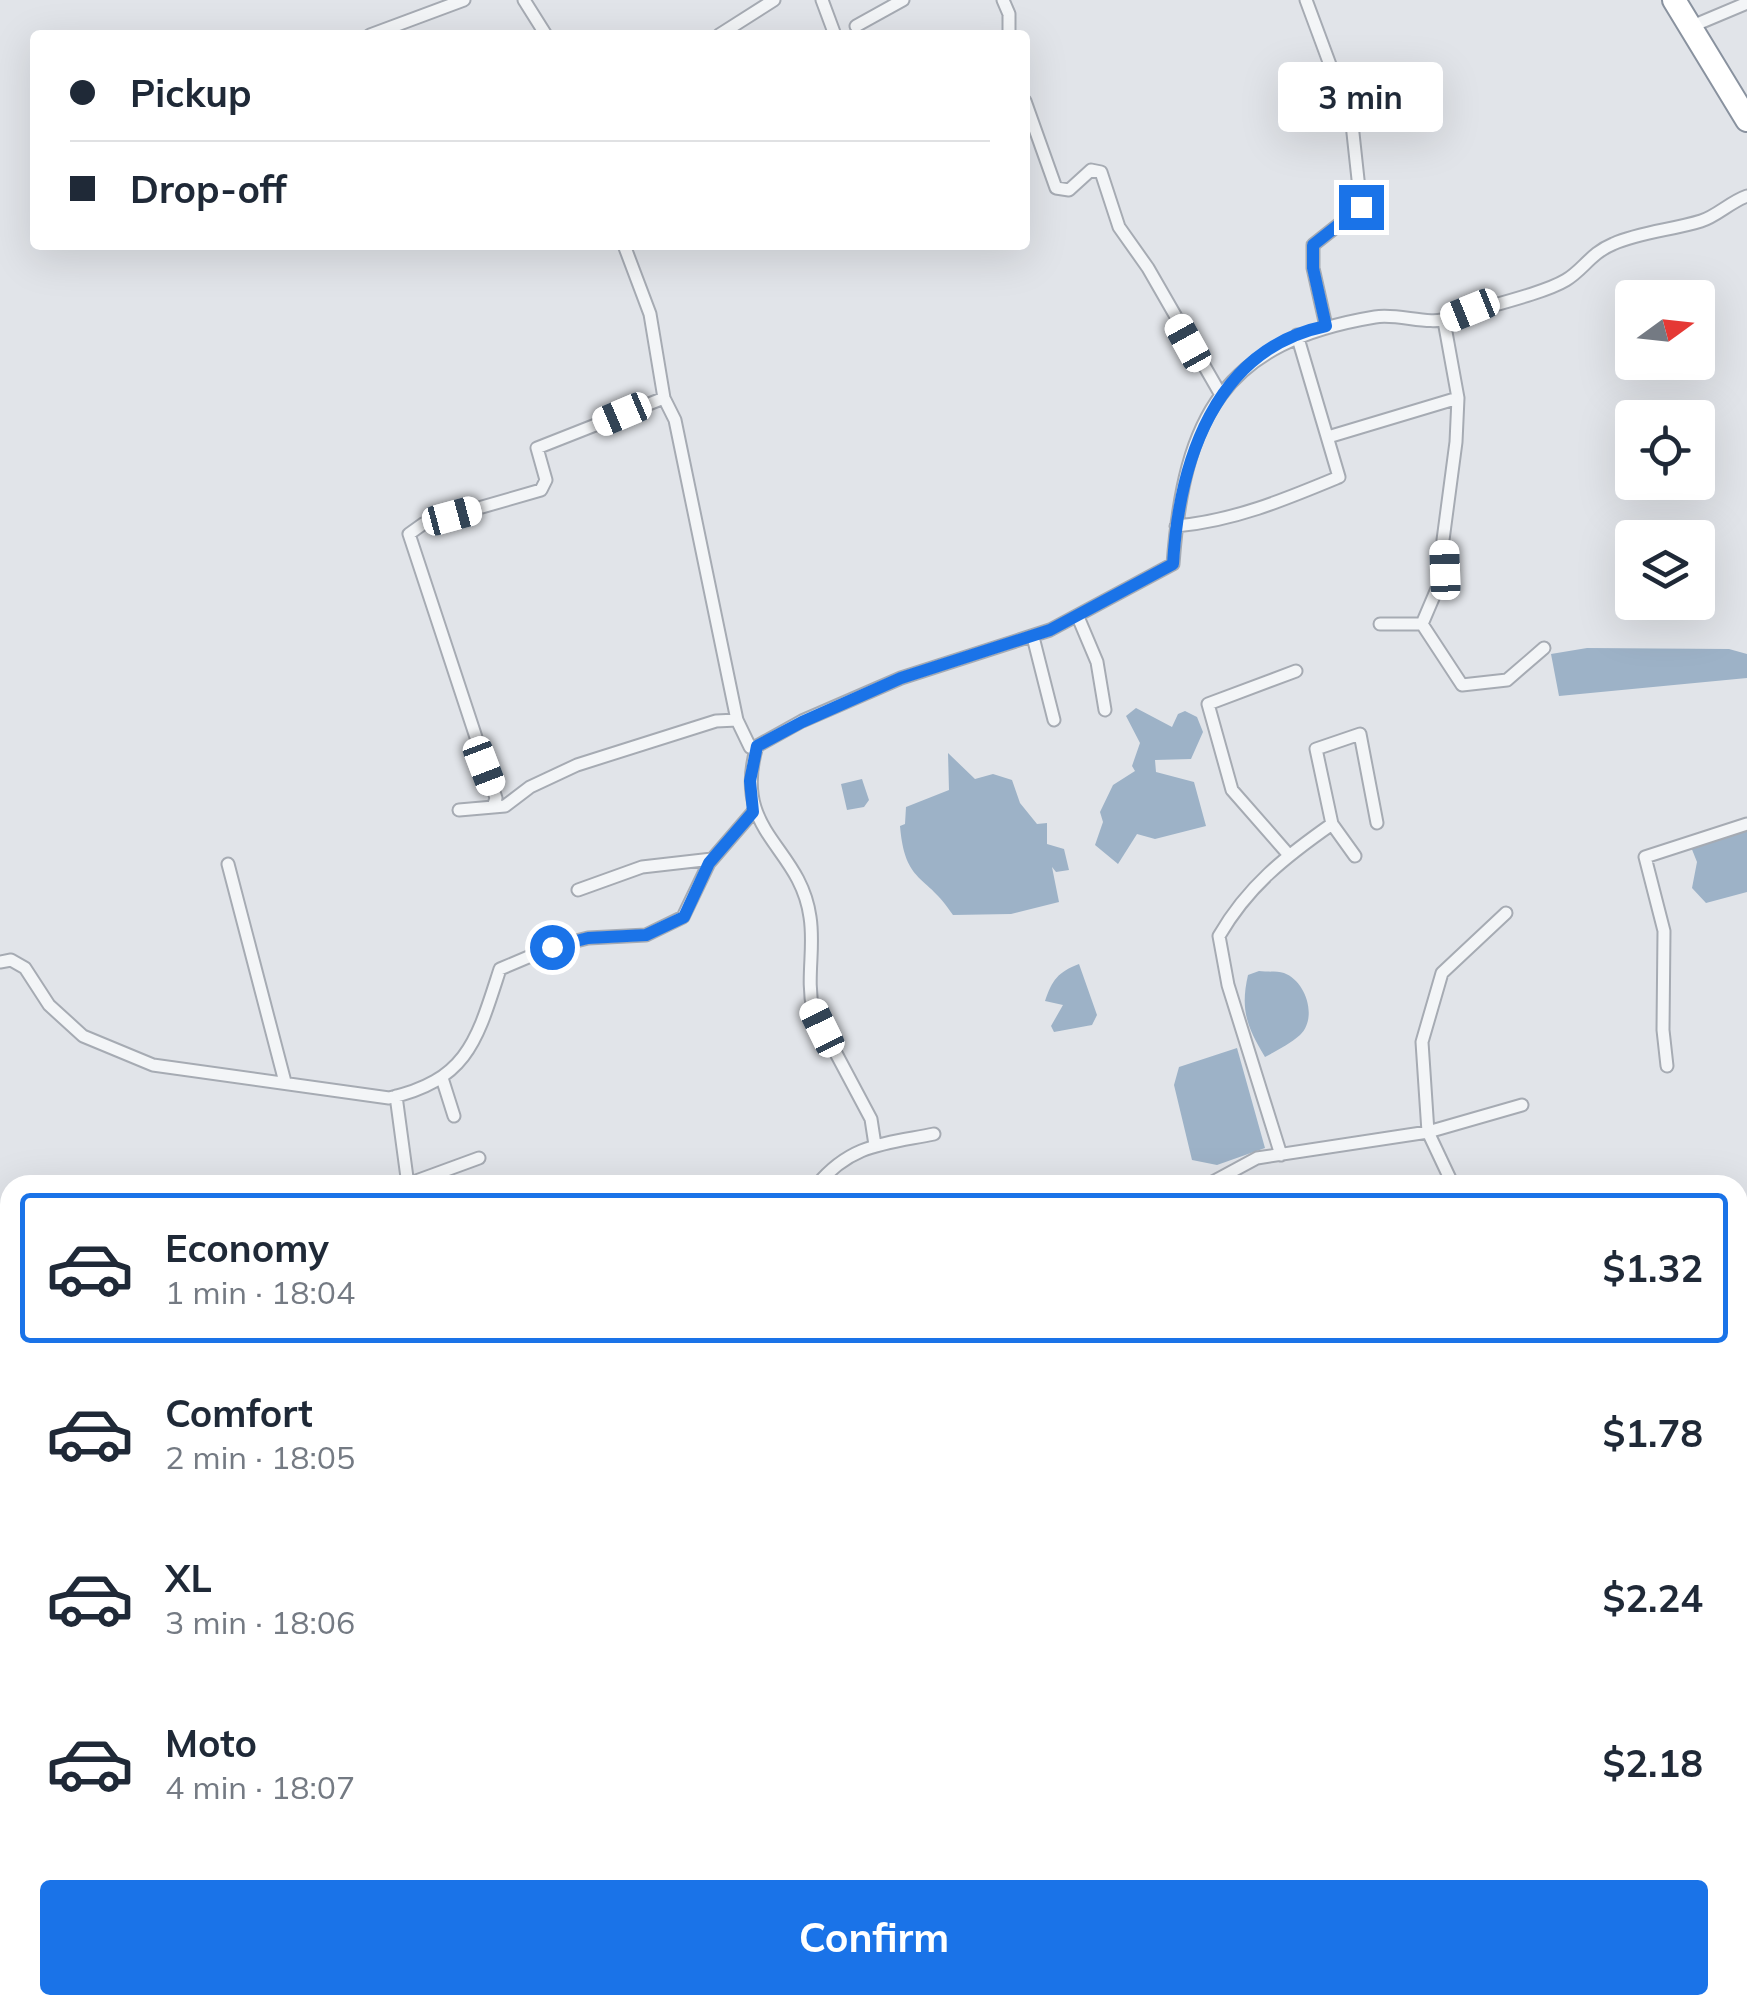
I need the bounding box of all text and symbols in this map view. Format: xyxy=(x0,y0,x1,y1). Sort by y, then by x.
callout: 3 min xyxy=(1278,62,1444,132)
text: Pickup xyxy=(130,69,252,117)
text: 3 min xyxy=(1318,77,1403,117)
text: Drop-off xyxy=(130,165,287,213)
route end xyxy=(1339,185,1384,230)
north arrow xyxy=(1615,280,1715,380)
map controls xyxy=(1615,280,1715,620)
car xyxy=(1437,285,1503,335)
car xyxy=(1160,309,1216,377)
car xyxy=(589,388,655,440)
button: locate xyxy=(1615,400,1715,500)
car xyxy=(419,494,485,538)
button: layers xyxy=(1615,520,1715,620)
car xyxy=(1429,539,1461,601)
car xyxy=(459,733,509,799)
route start xyxy=(530,925,575,970)
car xyxy=(795,994,849,1062)
icon: car xyxy=(45,1223,135,1313)
text: Economy xyxy=(165,1224,329,1272)
text: $1.32 xyxy=(1602,1244,1703,1292)
text: 1 min · 18:04 xyxy=(165,1272,355,1312)
icon: car xyxy=(45,1388,135,1478)
text: Comfort xyxy=(165,1389,313,1437)
text: $1.78 xyxy=(1602,1409,1703,1457)
text: 2 min · 18:05 xyxy=(165,1437,355,1477)
icon: car xyxy=(45,1553,135,1643)
text: XL xyxy=(165,1554,212,1602)
text: $2.24 xyxy=(1602,1574,1703,1622)
text: 3 min · 18:06 xyxy=(165,1602,355,1642)
icon: car xyxy=(45,1718,135,1808)
text: Moto xyxy=(165,1719,257,1767)
text: $2.18 xyxy=(1602,1739,1703,1787)
text: 4 min · 18:07 xyxy=(165,1767,355,1807)
button: Confirm xyxy=(40,1880,1708,1995)

